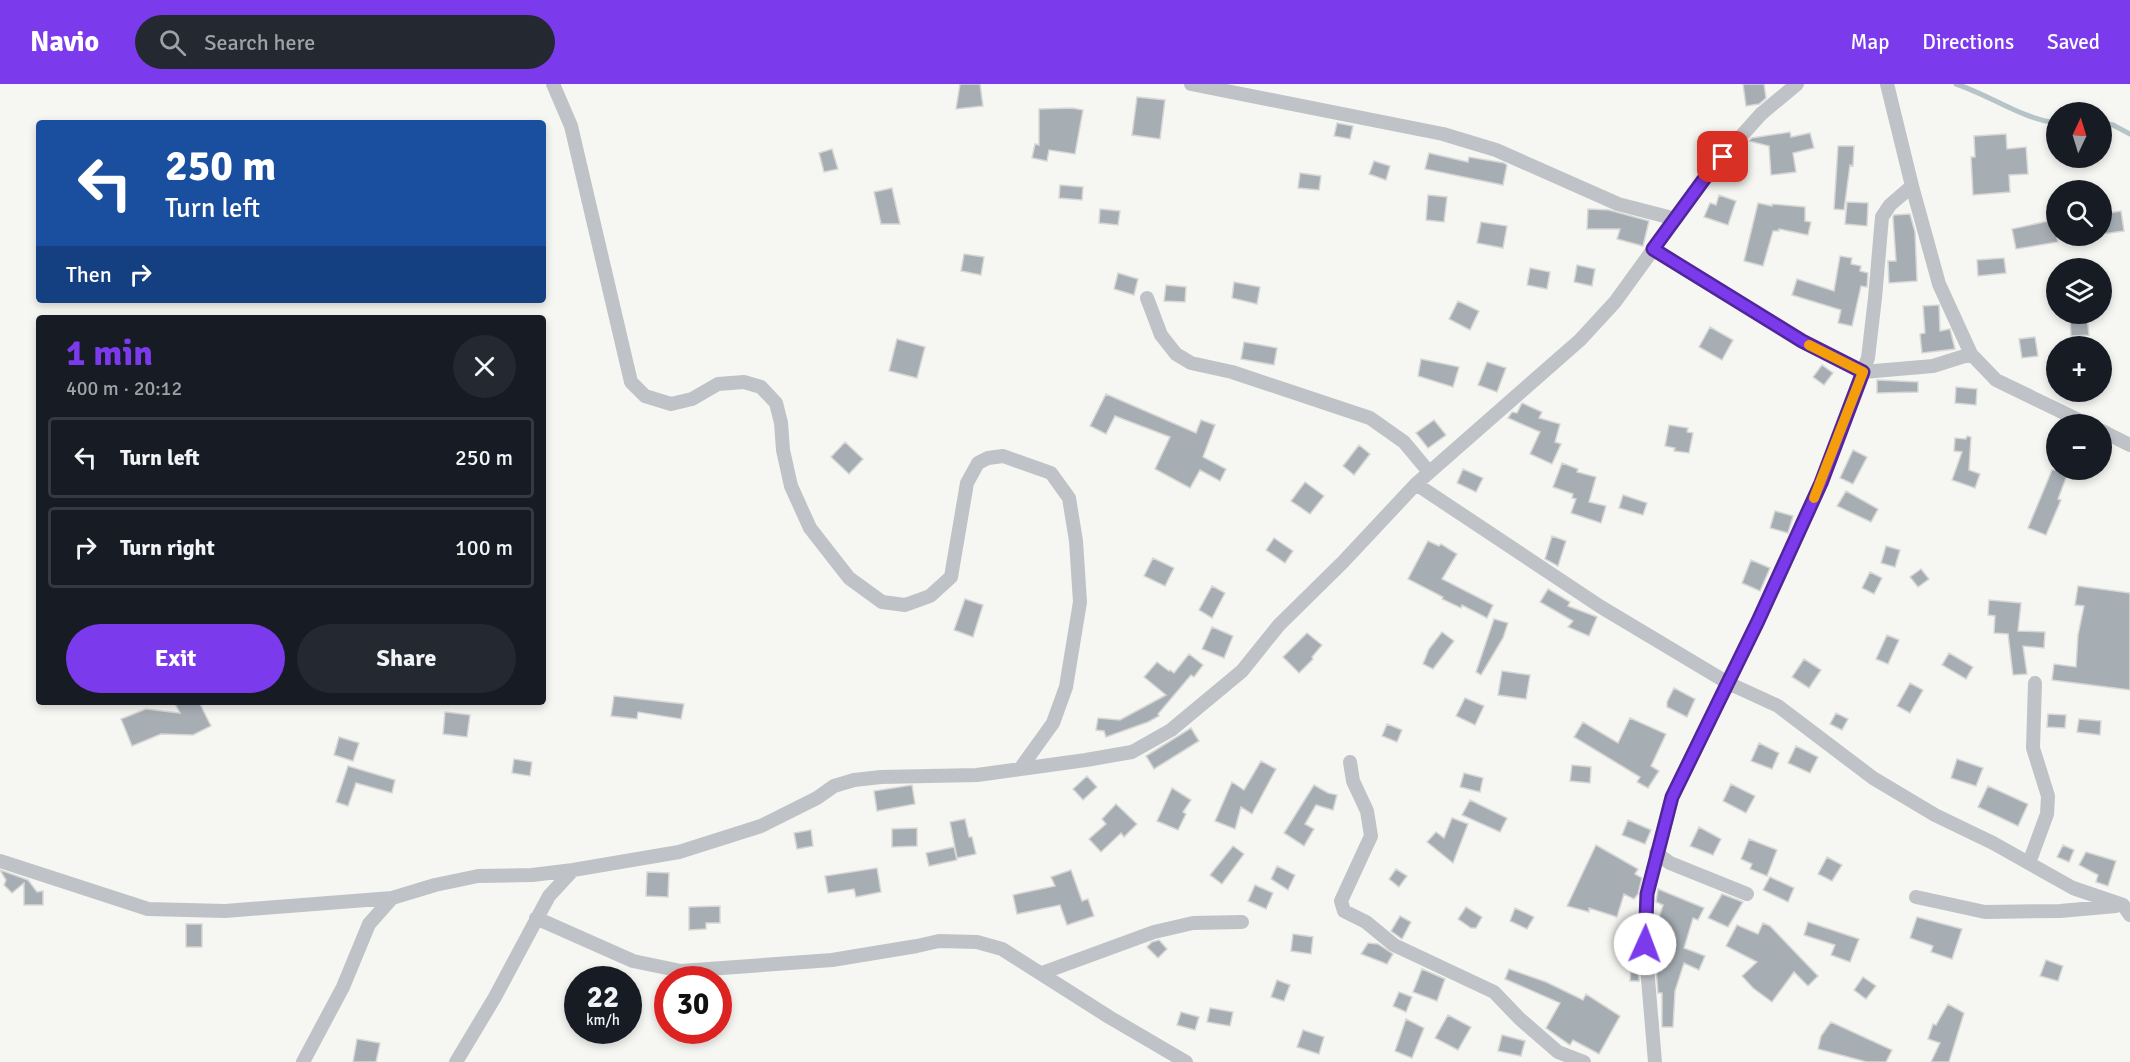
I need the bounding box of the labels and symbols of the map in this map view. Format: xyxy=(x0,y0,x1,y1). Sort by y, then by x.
north arrow xyxy=(2046,102,2112,168)
pin xyxy=(1697,131,1748,182)
position arrow xyxy=(1613,912,1677,976)
speed limit sign: 30 xyxy=(654,966,732,1044)

